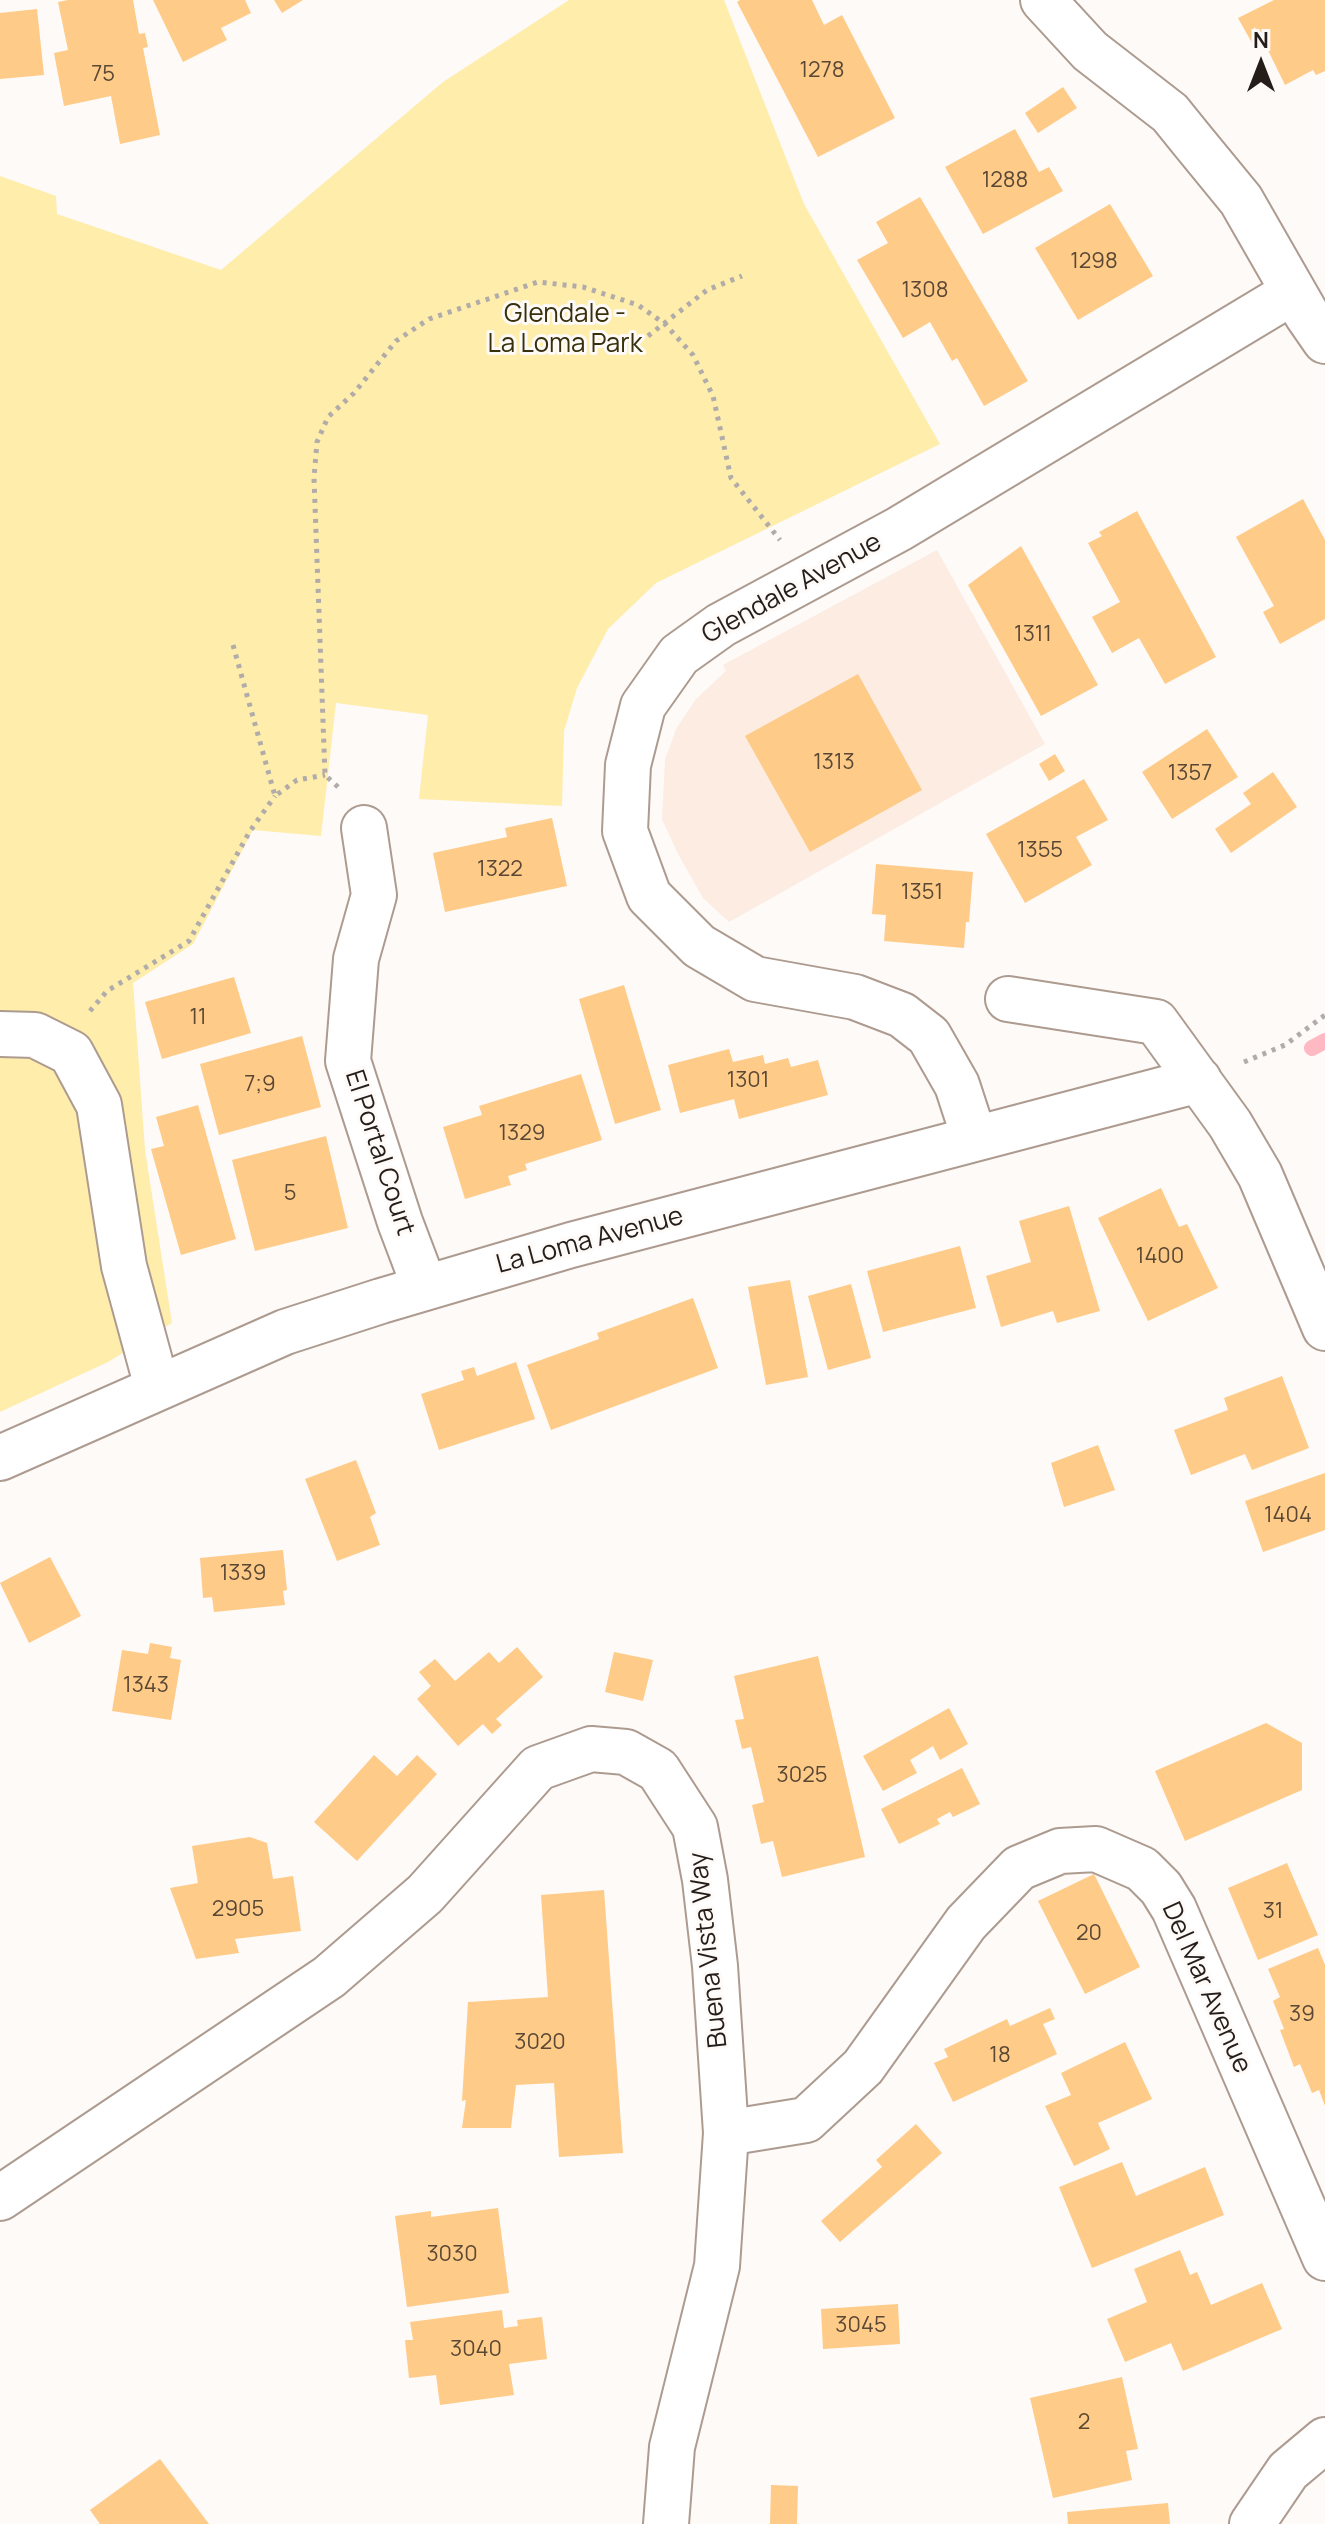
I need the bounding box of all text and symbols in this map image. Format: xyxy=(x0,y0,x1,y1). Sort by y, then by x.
north arrow xyxy=(1221,24,1301,104)
text: N xyxy=(1253,25,1269,55)
house number: 1278 xyxy=(800,58,844,84)
house number: 75 xyxy=(91,62,115,88)
house number: 1288 xyxy=(982,168,1028,194)
house number: 1298 xyxy=(1070,249,1118,275)
house number: 1308 xyxy=(902,278,948,304)
park label: Glendale - La Loma Park xyxy=(487,299,643,360)
street label: Glendale Avenue xyxy=(697,527,887,651)
house number: 1311 xyxy=(1014,622,1052,648)
house number: 1313 xyxy=(813,750,855,776)
house number: 1357 xyxy=(1168,761,1212,787)
house number: 1355 xyxy=(1017,838,1063,864)
house number: 1322 xyxy=(477,857,523,883)
house number: 1351 xyxy=(901,880,943,906)
house number: 11 xyxy=(189,1005,207,1031)
street label: El Portal Court xyxy=(338,1066,420,1240)
house number: 1301 xyxy=(727,1068,769,1094)
house number: 7;9 xyxy=(244,1072,276,1098)
house number: 1329 xyxy=(499,1121,545,1147)
house number: 5 xyxy=(284,1181,296,1207)
street label: La Loma Avenue xyxy=(493,1201,687,1281)
house number: 1400 xyxy=(1136,1244,1184,1270)
house number: 1404 xyxy=(1264,1503,1312,1529)
house number: 1339 xyxy=(220,1561,266,1587)
house number: 1343 xyxy=(123,1673,169,1699)
house number: 3025 xyxy=(777,1763,827,1789)
street label: Buena Vista Way xyxy=(683,1851,735,2049)
house number: 2905 xyxy=(212,1897,264,1923)
street label: Del Mar Avenue xyxy=(1154,1898,1258,2078)
house number: 31 xyxy=(1263,1899,1283,1925)
house number: 20 xyxy=(1076,1921,1102,1947)
house number: 39 xyxy=(1289,2002,1315,2028)
house number: 3020 xyxy=(514,2030,566,2056)
house number: 18 xyxy=(989,2043,1011,2069)
house number: 3030 xyxy=(426,2242,478,2268)
house number: 3045 xyxy=(835,2313,887,2339)
house number: 3040 xyxy=(450,2337,502,2363)
house number: 2 xyxy=(1078,2410,1090,2436)

